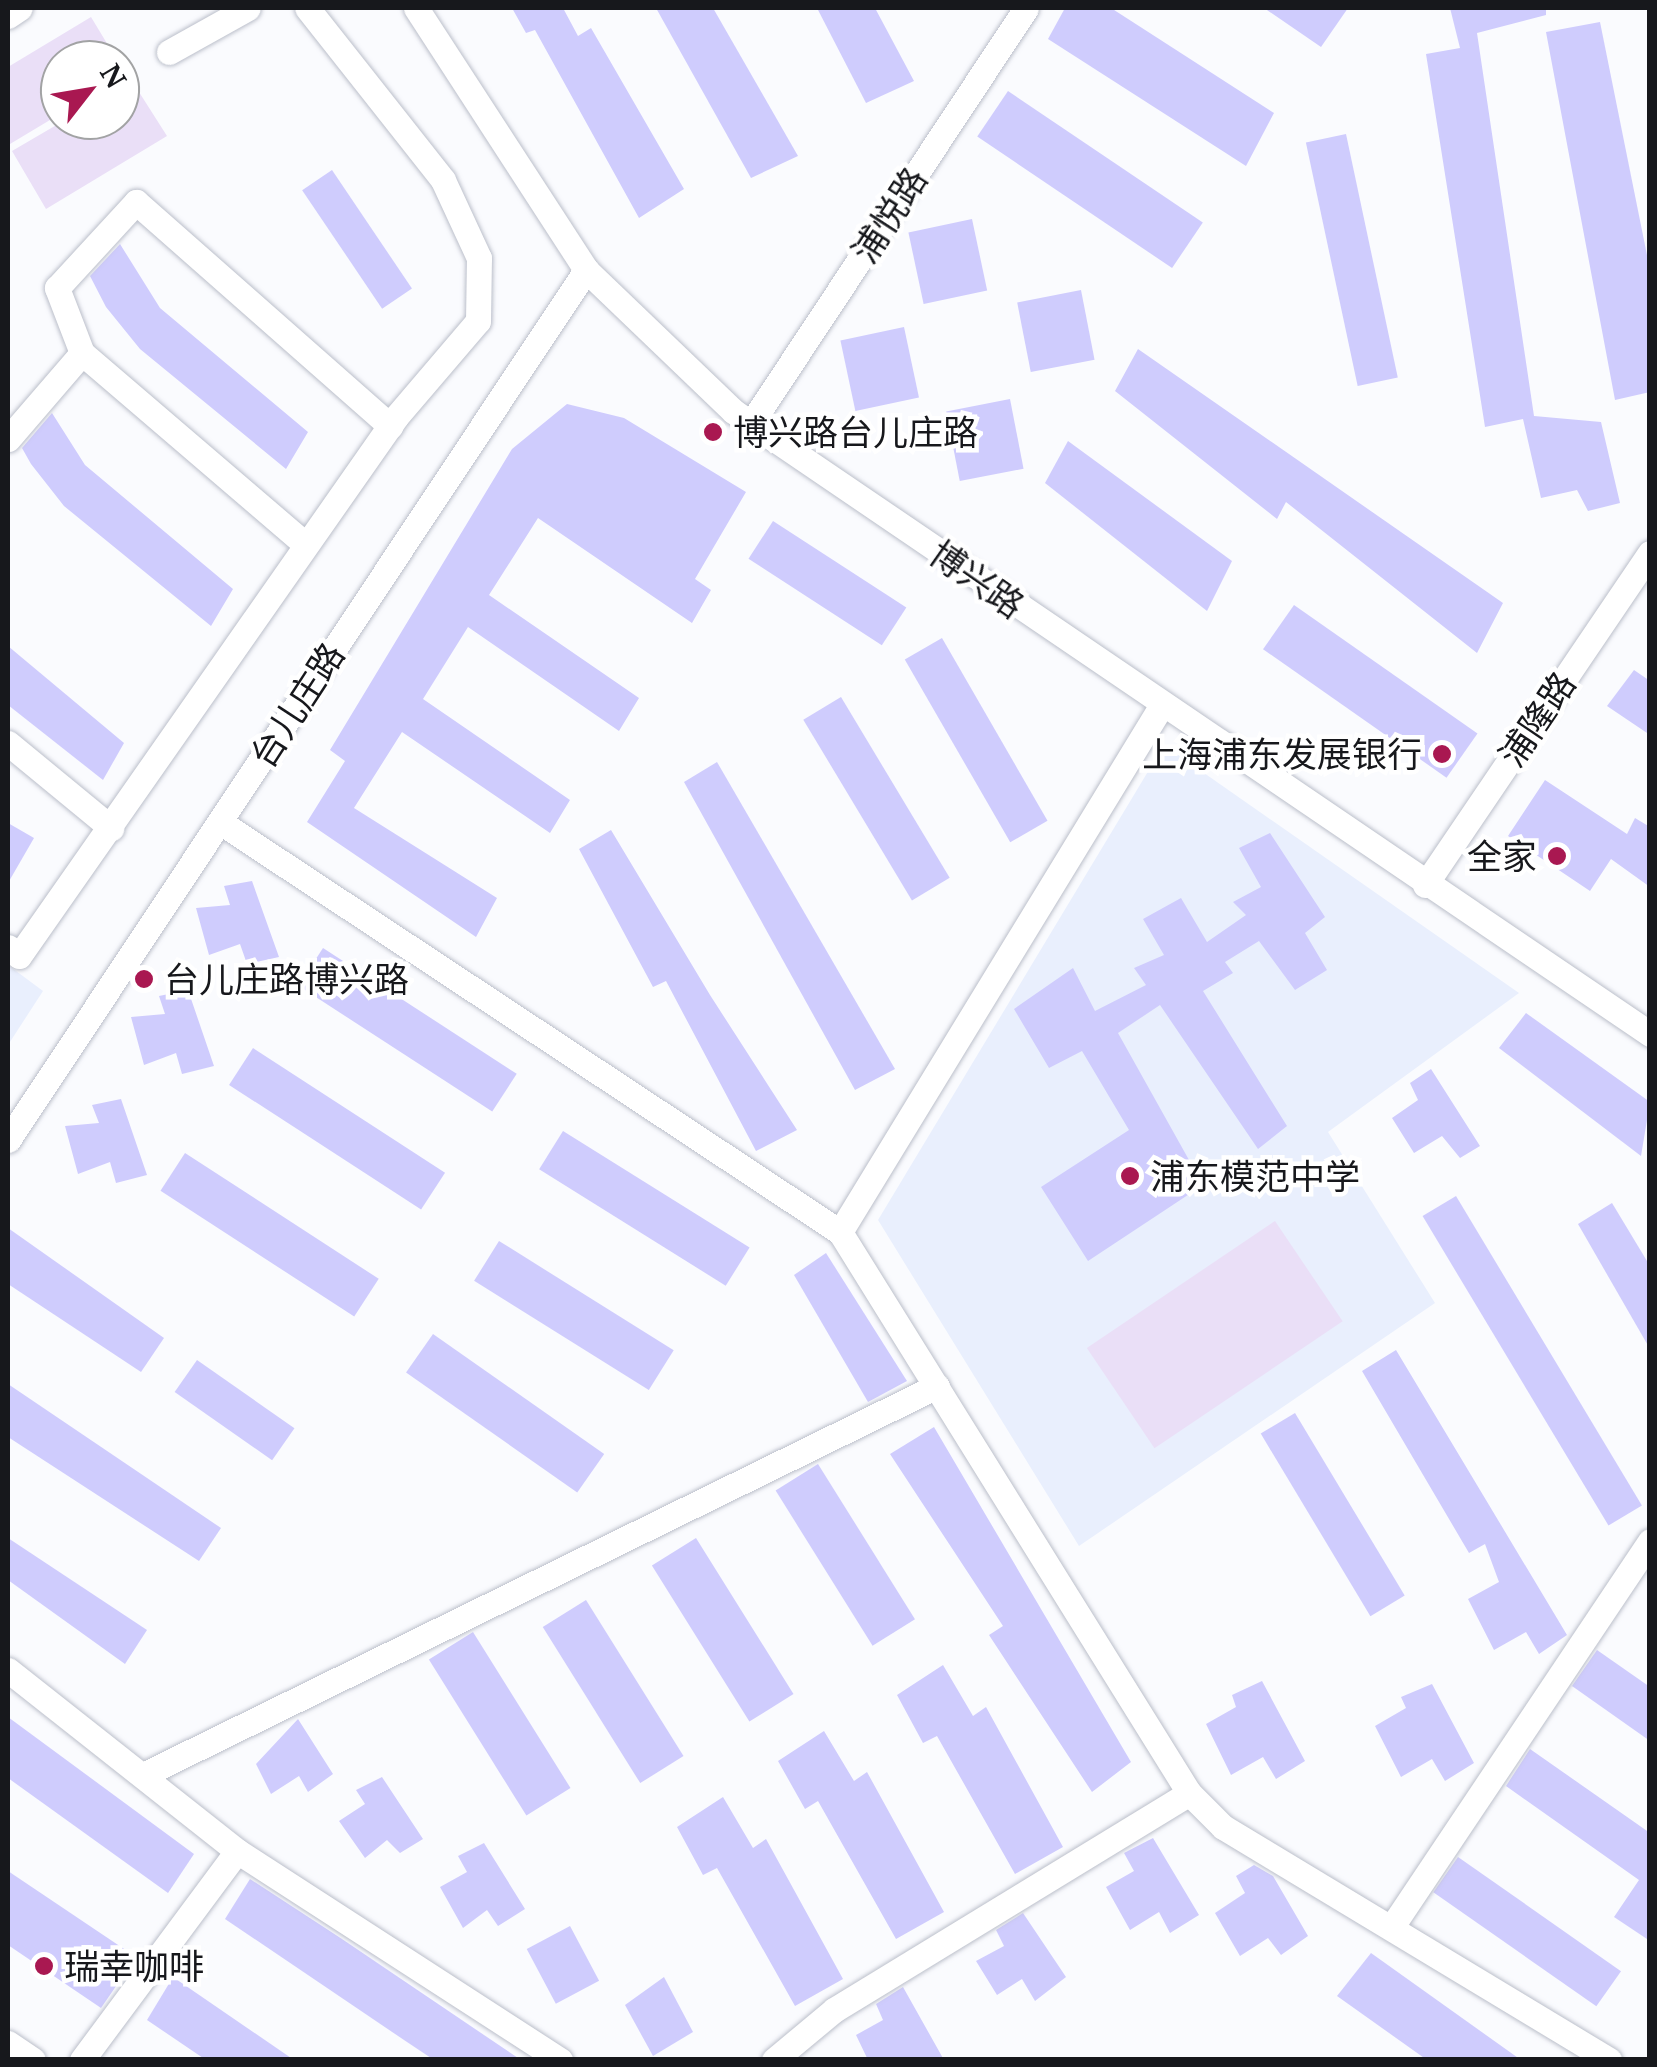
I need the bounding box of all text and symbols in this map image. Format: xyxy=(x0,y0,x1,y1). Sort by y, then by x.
north arrow xyxy=(40,40,140,140)
text: N xyxy=(92,56,136,95)
street label: 浦悦路 xyxy=(843,160,935,270)
place label: 博兴路台儿庄路 xyxy=(733,411,978,453)
marker: 博兴路台儿庄路 xyxy=(702,421,724,443)
street label: 博兴路 xyxy=(922,532,1032,626)
street label: 台儿庄路 xyxy=(241,635,353,775)
street label: 浦隆路 xyxy=(1490,664,1584,774)
place label: 上海浦东发展银行 xyxy=(1142,733,1422,775)
marker: 上海浦东发展银行 xyxy=(1431,743,1453,765)
place label: 全家 xyxy=(1467,835,1537,877)
marker: 全家 xyxy=(1546,845,1568,867)
place label: 台儿庄路博兴路 xyxy=(164,958,409,1000)
marker: 台儿庄路博兴路 xyxy=(133,968,155,990)
place label: 浦东模范中学 xyxy=(1150,1155,1360,1197)
marker: 浦东模范中学 xyxy=(1119,1165,1141,1187)
place label: 瑞幸咖啡 xyxy=(64,1945,204,1987)
marker: 瑞幸咖啡 xyxy=(33,1955,55,1977)

